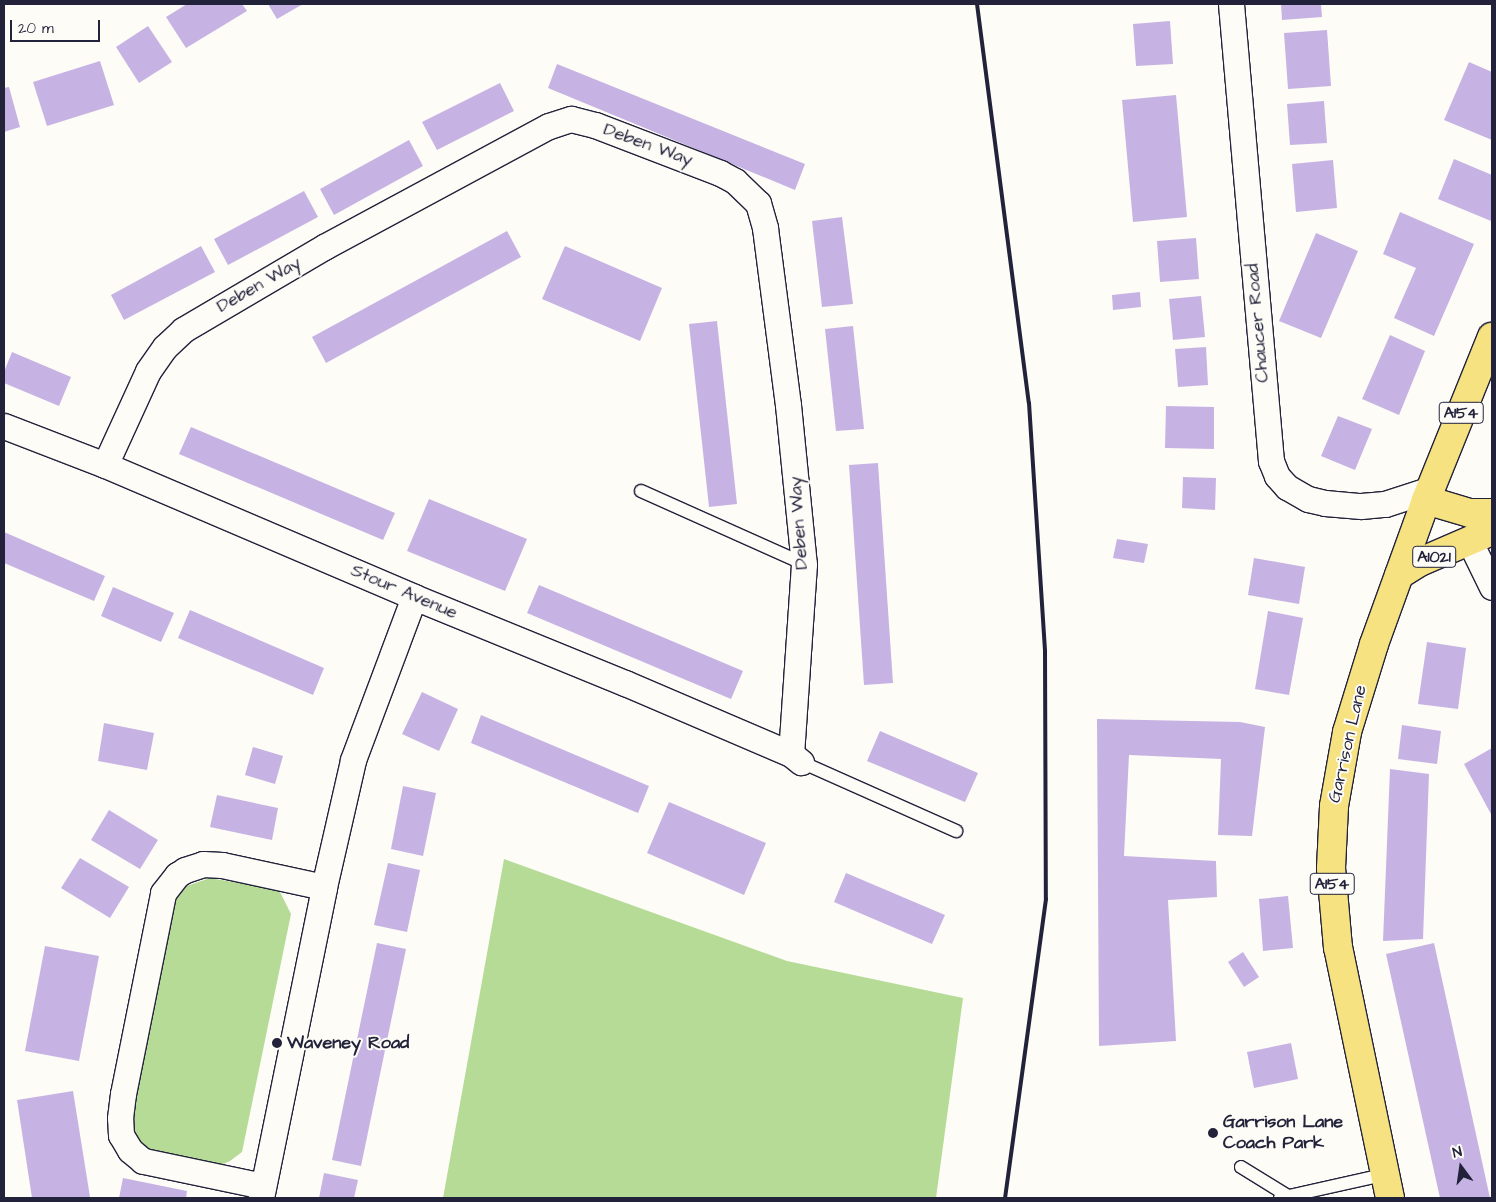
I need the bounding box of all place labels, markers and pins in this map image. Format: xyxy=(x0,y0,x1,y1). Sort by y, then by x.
place label: Waveney Road xyxy=(287,1032,409,1054)
marker: Waveney Road xyxy=(271,1037,283,1049)
place label: Garrison Lane Coach Park xyxy=(1223,1112,1343,1154)
marker: Garrison Lane Coach Park xyxy=(1207,1127,1219,1139)

